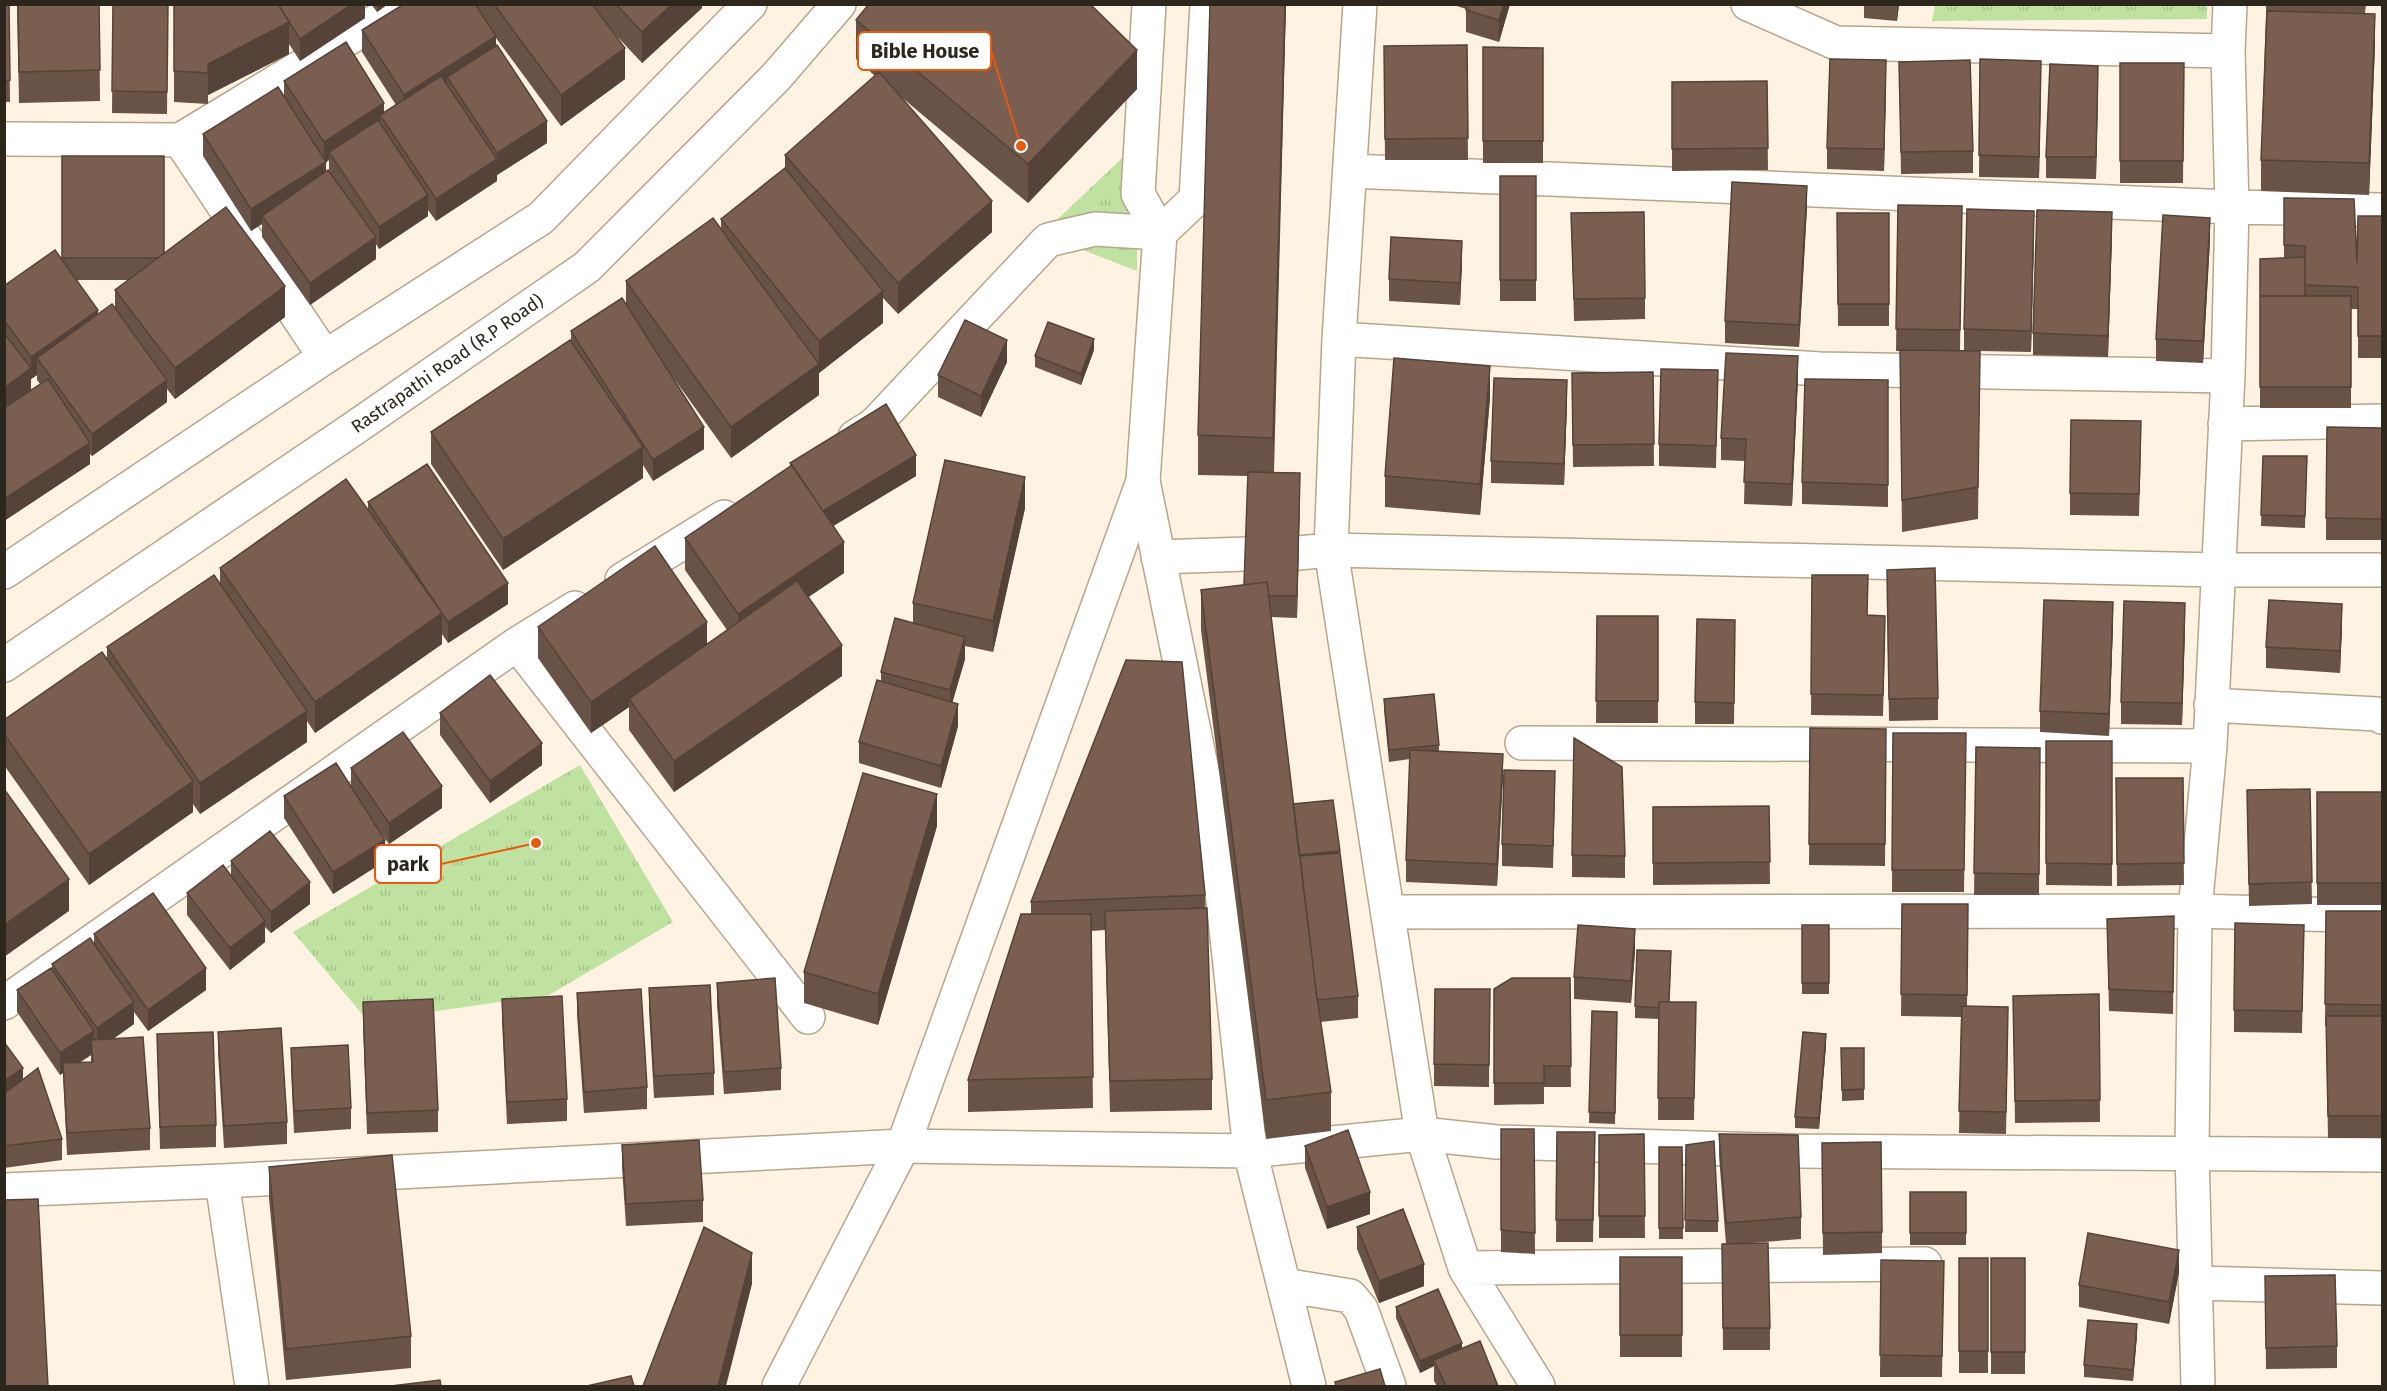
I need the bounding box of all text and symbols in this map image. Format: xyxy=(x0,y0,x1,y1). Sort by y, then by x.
callout: Bible House xyxy=(858,32,991,70)
text: Bible House xyxy=(871,39,979,63)
street label: Rastrapathi Road (R.P Road) xyxy=(347,290,548,438)
callout: park xyxy=(375,845,441,883)
text: park xyxy=(387,852,430,876)

